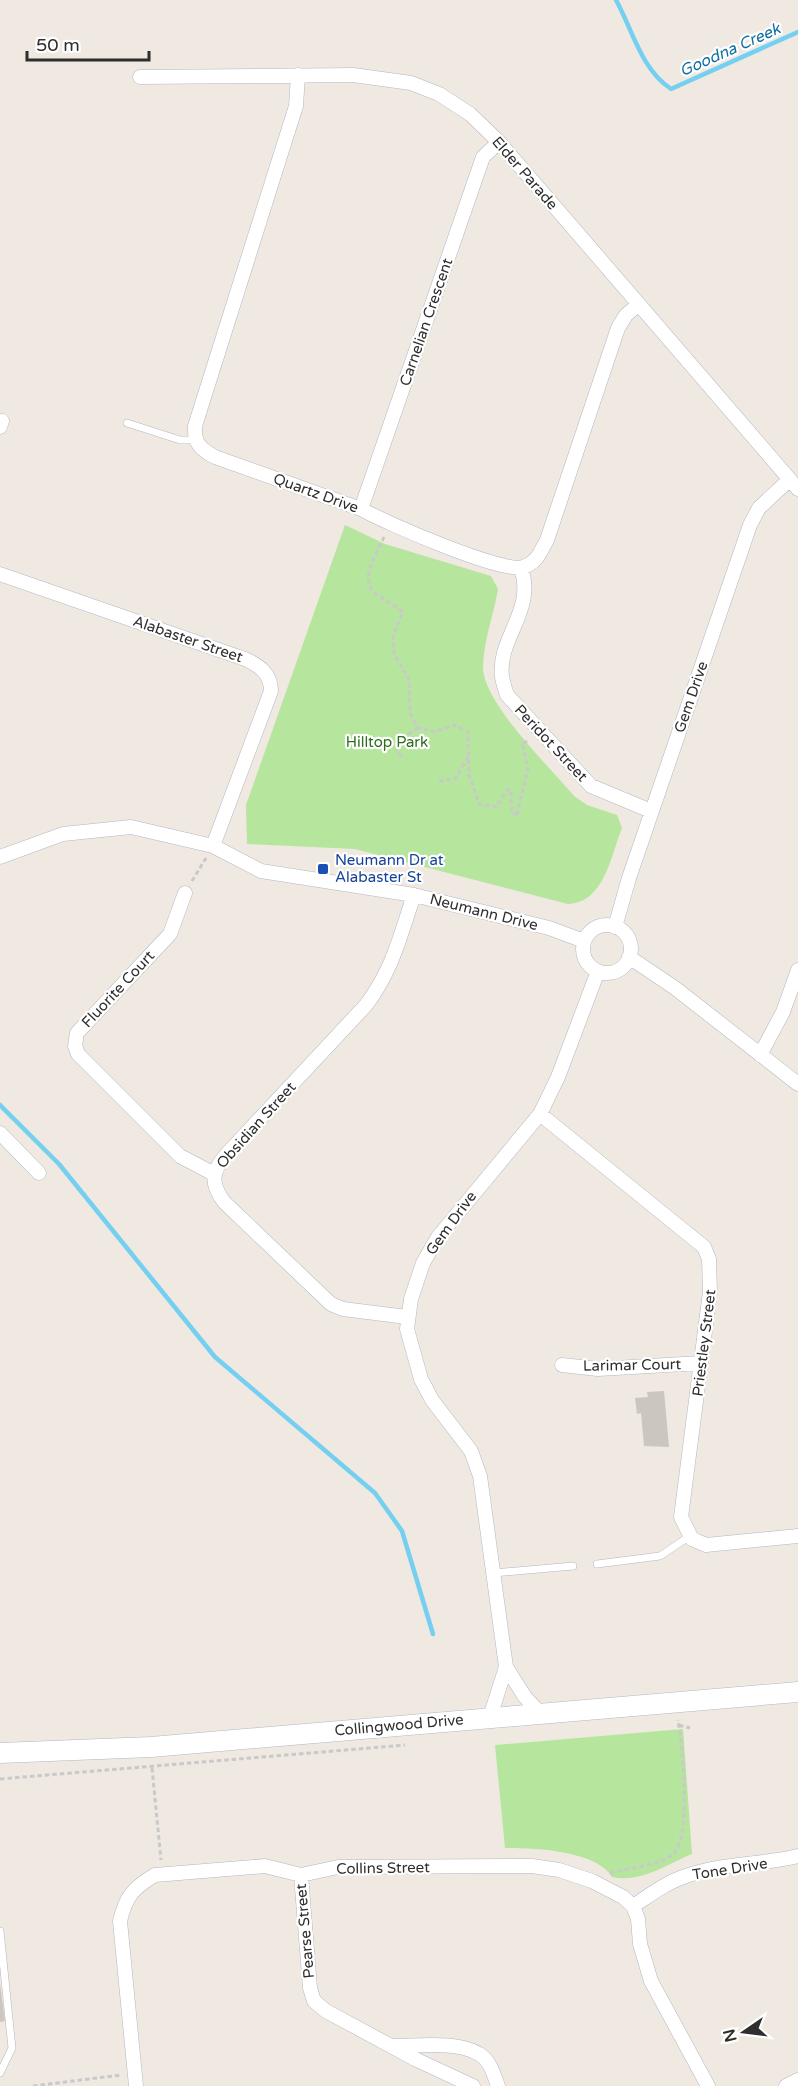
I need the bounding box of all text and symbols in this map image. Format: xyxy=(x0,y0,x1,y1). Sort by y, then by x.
water label: Goodna Creek xyxy=(676,18,785,81)
scale bar xyxy=(27,24,148,62)
text: 50 m xyxy=(36,34,80,56)
street label: Elder Parade xyxy=(488,133,562,213)
street label: Carnelian Crescent xyxy=(396,256,456,388)
street label: Quartz Drive xyxy=(271,469,361,517)
street label: Alabaster Street xyxy=(131,612,246,666)
street label: Gem Drive xyxy=(670,659,712,735)
street label: Peridot Street xyxy=(511,701,591,785)
park label: Hilltop Park xyxy=(346,733,428,751)
place label: Neumann Dr at Alabaster St xyxy=(335,851,444,886)
marker: Neumann Dr at Alabaster St xyxy=(316,862,330,876)
street label: Neumann Drive xyxy=(428,890,540,934)
street label: Fluorite Court xyxy=(78,947,158,1031)
street label: Obsidian Street xyxy=(213,1078,300,1172)
street label: Gem Drive xyxy=(422,1188,480,1258)
street label: Priestley Street xyxy=(688,1288,720,1398)
street label: Larimar Court xyxy=(583,1355,682,1375)
street label: Collingwood Drive xyxy=(334,1710,464,1740)
street label: Tone Drive xyxy=(691,1854,769,1884)
street label: Collins Street xyxy=(336,1858,430,1878)
street label: Pearse Street xyxy=(292,1883,318,1979)
north arrow xyxy=(714,2002,774,2062)
text: N xyxy=(719,2027,742,2044)

